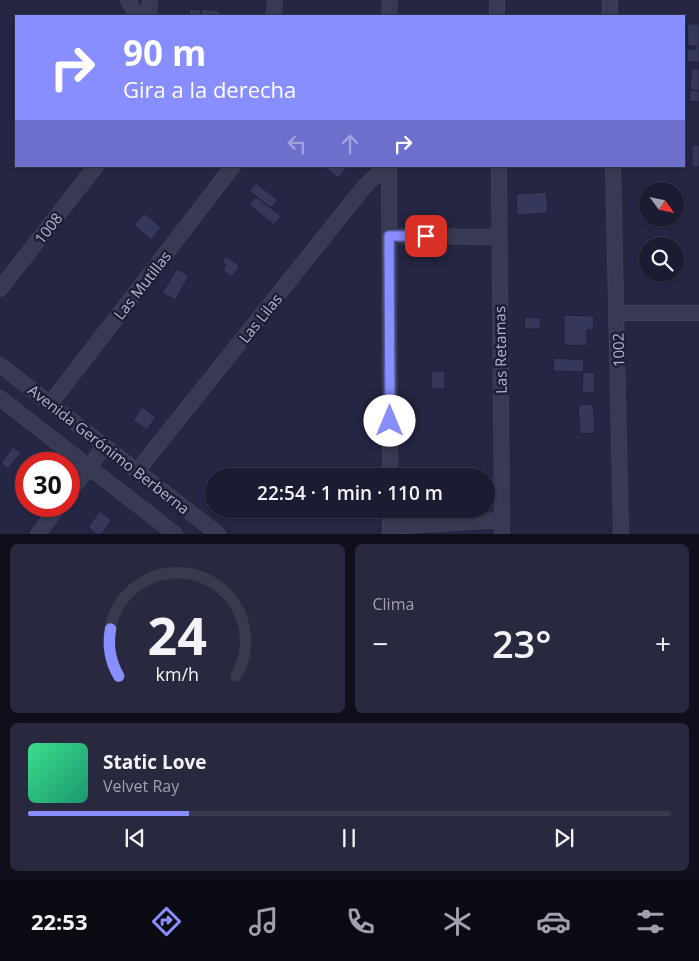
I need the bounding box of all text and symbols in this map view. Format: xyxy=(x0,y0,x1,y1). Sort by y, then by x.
text: 90 m xyxy=(123,29,206,76)
icon: right xyxy=(40,35,105,100)
text: Gira a la derecha xyxy=(123,74,296,104)
icon: left xyxy=(283,130,311,158)
icon: ahead xyxy=(336,130,364,158)
icon: right xyxy=(389,130,417,158)
north arrow xyxy=(639,182,684,228)
map controls xyxy=(639,182,684,282)
street label: 1008 xyxy=(30,208,66,248)
pin xyxy=(405,215,447,257)
icon: arrive xyxy=(412,222,440,250)
button: search xyxy=(639,237,684,282)
street label: Las Mutillas xyxy=(109,246,175,324)
street label: Las Lilas xyxy=(234,289,286,347)
street label: Las Retamas xyxy=(489,306,511,394)
street label: 1002 xyxy=(607,333,629,367)
street label: Avenida Gerónimo Berberna xyxy=(24,380,194,518)
position arrow xyxy=(363,394,415,446)
speed limit sign: 30 xyxy=(15,452,80,517)
text: 22:54 · 1 min · 110 m xyxy=(257,480,443,506)
text: Clima xyxy=(373,593,414,615)
text: 24 xyxy=(148,599,207,670)
text: 23° xyxy=(492,617,552,669)
text: − xyxy=(373,624,389,662)
text: + xyxy=(655,624,671,662)
text: km/h xyxy=(156,662,199,686)
text: Static Love xyxy=(103,749,206,775)
text: Velvet Ray xyxy=(103,775,179,797)
icon: previous xyxy=(121,824,149,852)
icon: pause xyxy=(335,824,363,852)
icon: next xyxy=(550,824,578,852)
icon: directions xyxy=(149,904,184,939)
icon: music xyxy=(246,904,281,939)
icon: phone xyxy=(343,904,378,939)
icon: climate xyxy=(440,904,475,939)
icon: car xyxy=(536,904,571,939)
icon: filters xyxy=(633,904,668,939)
text: 22:53 xyxy=(31,906,87,936)

